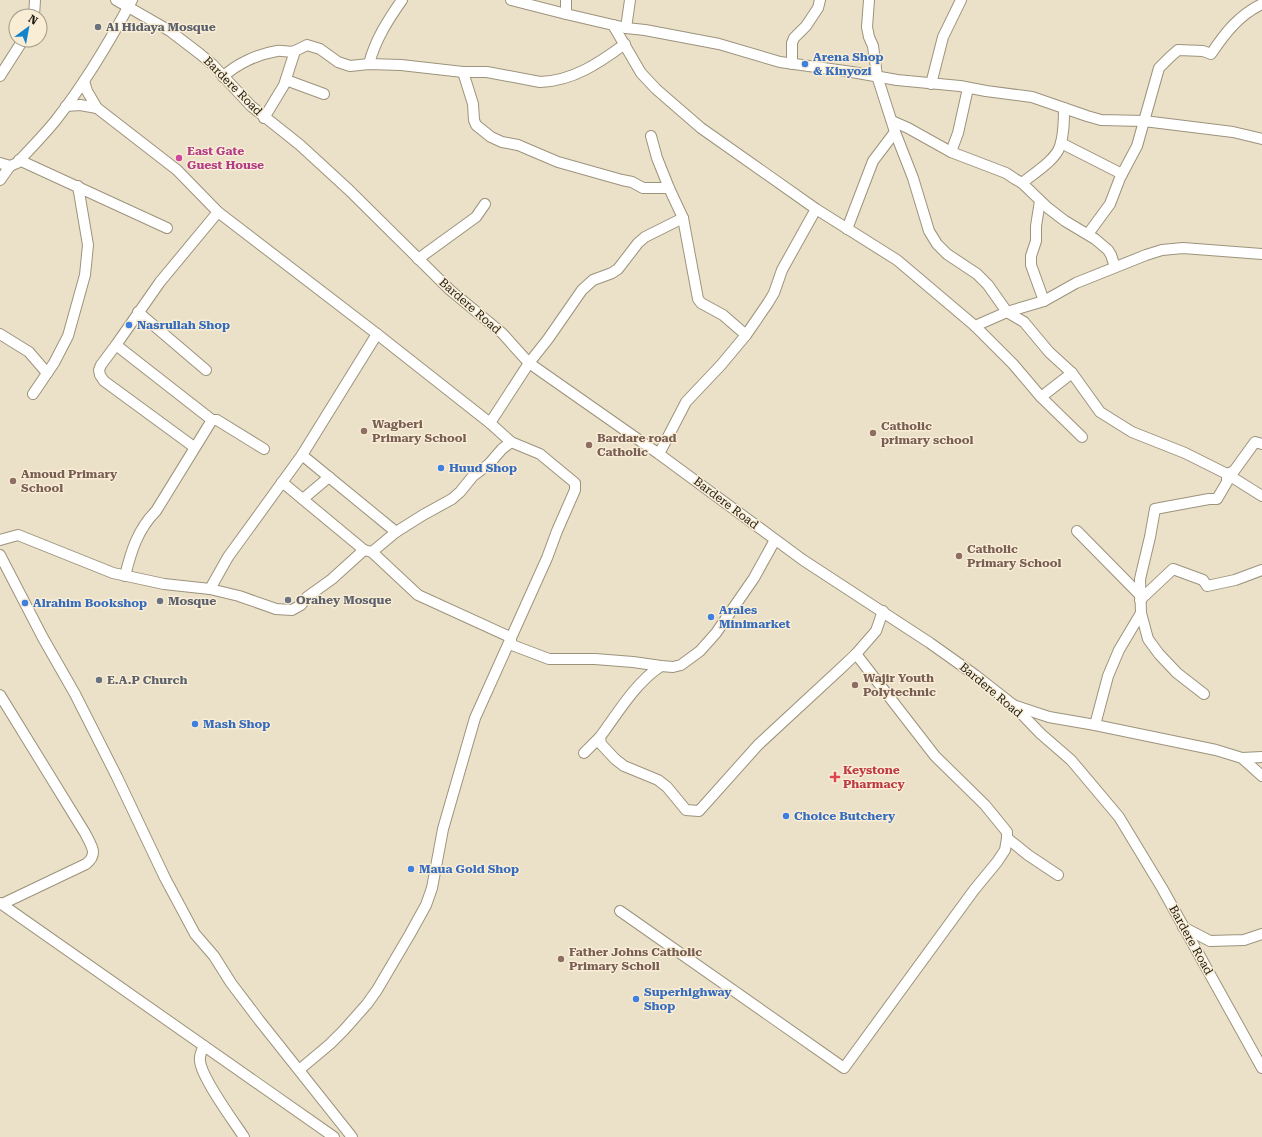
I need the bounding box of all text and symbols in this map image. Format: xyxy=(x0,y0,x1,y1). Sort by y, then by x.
north arrow xyxy=(8,8,48,48)
text: N xyxy=(26,12,41,28)
place label: Al Hidaya Mosque xyxy=(106,20,216,34)
marker: Al Hidaya Mosque xyxy=(93,22,103,32)
place label: Arena Shop & Kinyozi xyxy=(813,50,884,78)
street label: Bardere Road xyxy=(201,54,266,119)
marker: Arena Shop & Kinyozi xyxy=(800,59,810,69)
place label: East Gate Guest House xyxy=(187,144,264,172)
marker: East Gate Guest House xyxy=(174,153,184,163)
street label: Bardere Road xyxy=(436,275,504,337)
place label: Nasrullah Shop xyxy=(137,318,230,332)
marker: Nasrullah Shop xyxy=(124,320,134,330)
place label: Wagberi Primary School xyxy=(372,417,467,445)
place label: Catholic primary school xyxy=(881,419,974,447)
marker: Wagberi Primary School xyxy=(359,426,369,436)
marker: Catholic primary school xyxy=(868,428,878,438)
place label: Bardare road Catholic xyxy=(597,431,677,459)
marker: Bardare road Catholic xyxy=(584,440,594,450)
place label: Huud Shop xyxy=(449,461,517,475)
marker: Huud Shop xyxy=(436,463,446,473)
place label: Amoud Primary School xyxy=(21,467,118,495)
street label: Bardere Road xyxy=(691,474,761,532)
marker: Amoud Primary School xyxy=(8,476,18,486)
place label: Catholic Primary School xyxy=(967,542,1062,570)
marker: Catholic Primary School xyxy=(954,551,964,561)
place label: Orahey Mosque xyxy=(296,593,391,607)
place label: Mosque xyxy=(168,594,216,608)
marker: Orahey Mosque xyxy=(283,595,293,605)
place label: Alrahim Bookshop xyxy=(33,596,147,610)
marker: Mosque xyxy=(155,596,165,606)
marker: Alrahim Bookshop xyxy=(20,598,30,608)
place label: Arales Minimarket xyxy=(719,603,791,631)
marker: Arales Minimarket xyxy=(706,612,716,622)
street label: Bardere Road xyxy=(957,660,1025,720)
place label: Wajir Youth Polytechnic xyxy=(863,671,936,699)
place label: E.A.P Church xyxy=(107,673,188,687)
marker: E.A.P Church xyxy=(94,675,104,685)
marker: Wajir Youth Polytechnic xyxy=(850,680,860,690)
place label: Mash Shop xyxy=(203,717,270,731)
marker: Mash Shop xyxy=(190,719,200,729)
place label: Keystone Pharmacy xyxy=(843,763,905,791)
marker: Keystone Pharmacy xyxy=(830,772,840,782)
place label: Choice Butchery xyxy=(794,809,896,823)
marker: Choice Butchery xyxy=(781,811,791,821)
place label: Maua Gold Shop xyxy=(419,862,519,876)
marker: Maua Gold Shop xyxy=(406,864,416,874)
street label: Bardere Road xyxy=(1166,903,1216,978)
place label: Father Johns Catholic Primary Scholl xyxy=(569,945,702,973)
marker: Father Johns Catholic Primary Scholl xyxy=(556,954,566,964)
place label: Superhighway Shop xyxy=(644,985,732,1013)
marker: Superhighway Shop xyxy=(631,994,641,1004)

